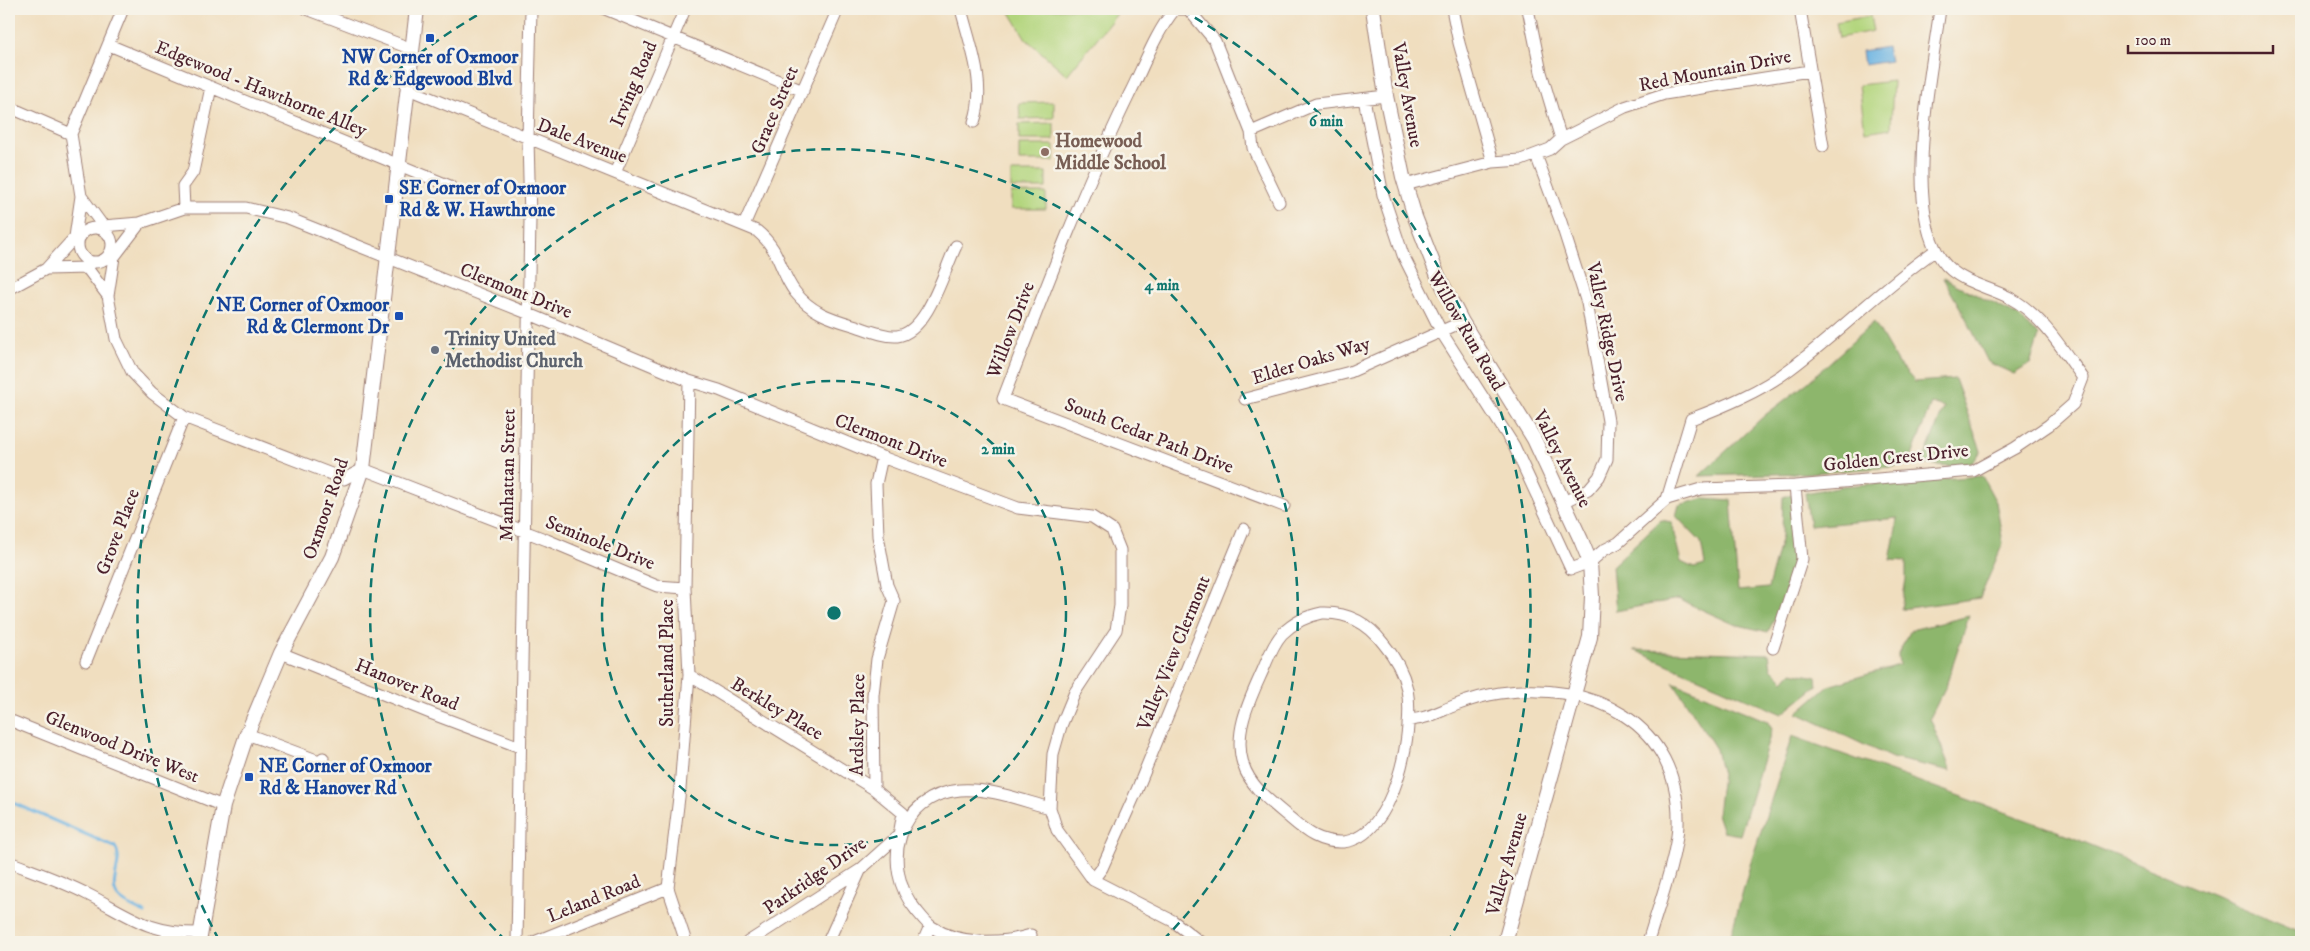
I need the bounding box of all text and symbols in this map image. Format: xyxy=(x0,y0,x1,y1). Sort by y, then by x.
scale bar xyxy=(2128,22,2272,54)
text: 100 m xyxy=(2135,31,2171,50)
marker: NW Corner of Oxmoor Rd & Edgewood Blvd xyxy=(424,32,436,44)
street label: Edgewood - Hawthorne Alley xyxy=(152,36,371,142)
street label: Irving Road xyxy=(606,37,663,130)
street label: Valley Avenue xyxy=(1386,40,1428,149)
street label: Red Mountain Drive xyxy=(1637,45,1793,97)
place label: NW Corner of Oxmoor Rd & Edgewood Blvd xyxy=(342,46,519,91)
street label: Grace Street xyxy=(746,62,804,158)
text: 6 min xyxy=(1309,112,1343,131)
street label: Dale Avenue xyxy=(534,113,630,169)
place label: Homewood Middle School xyxy=(1055,130,1166,175)
marker: Homewood Middle School xyxy=(1039,146,1051,158)
place label: SE Corner of Oxmoor Rd & W. Hawthrone xyxy=(399,177,567,222)
marker: SE Corner of Oxmoor Rd & W. Hawthrone xyxy=(383,193,395,205)
street label: Clermont Drive xyxy=(457,258,576,324)
street label: Valley Ridge Drive xyxy=(1581,259,1633,404)
street label: Willow Run Road xyxy=(1422,266,1510,395)
text: 4 min xyxy=(1144,276,1180,295)
street label: Willow Drive xyxy=(982,278,1040,382)
place label: NE Corner of Oxmoor Rd & Clermont Dr xyxy=(216,294,390,339)
marker: NE Corner of Oxmoor Rd & Clermont Dr xyxy=(393,310,405,322)
place label: Trinity United Methodist Church xyxy=(444,328,584,373)
street label: Elder Oaks Way xyxy=(1249,332,1374,390)
marker: Trinity United Methodist Church xyxy=(429,344,441,356)
street label: South Cedar Path Drive xyxy=(1061,393,1237,479)
street label: Valley Avenue xyxy=(1527,406,1596,512)
street label: Manhattan Street xyxy=(495,409,521,541)
street label: Clermont Drive xyxy=(831,409,951,473)
street label: Golden Crest Drive xyxy=(1822,439,1970,477)
text: 2 min xyxy=(981,440,1015,459)
street label: Oxmoor Road xyxy=(298,455,354,563)
street label: Grove Place xyxy=(91,485,145,578)
street label: Seminole Drive xyxy=(542,511,658,575)
street label: Valley View Clermont xyxy=(1132,572,1216,735)
street label: Sutherland Place xyxy=(656,599,679,727)
centre of rings xyxy=(825,604,843,622)
street label: Hanover Road xyxy=(352,654,463,716)
street label: Berkley Place xyxy=(727,672,827,746)
street label: Ardsley Place xyxy=(846,674,870,776)
street label: Glenwood Drive West xyxy=(42,706,202,788)
place label: NE Corner of Oxmoor Rd & Hanover Rd xyxy=(259,755,433,800)
marker: NE Corner of Oxmoor Rd & Hanover Rd xyxy=(243,771,255,783)
street label: Valley Avenue xyxy=(1481,810,1533,919)
street label: Parkridge Drive xyxy=(759,832,871,920)
street label: Leland Road xyxy=(544,870,644,928)

